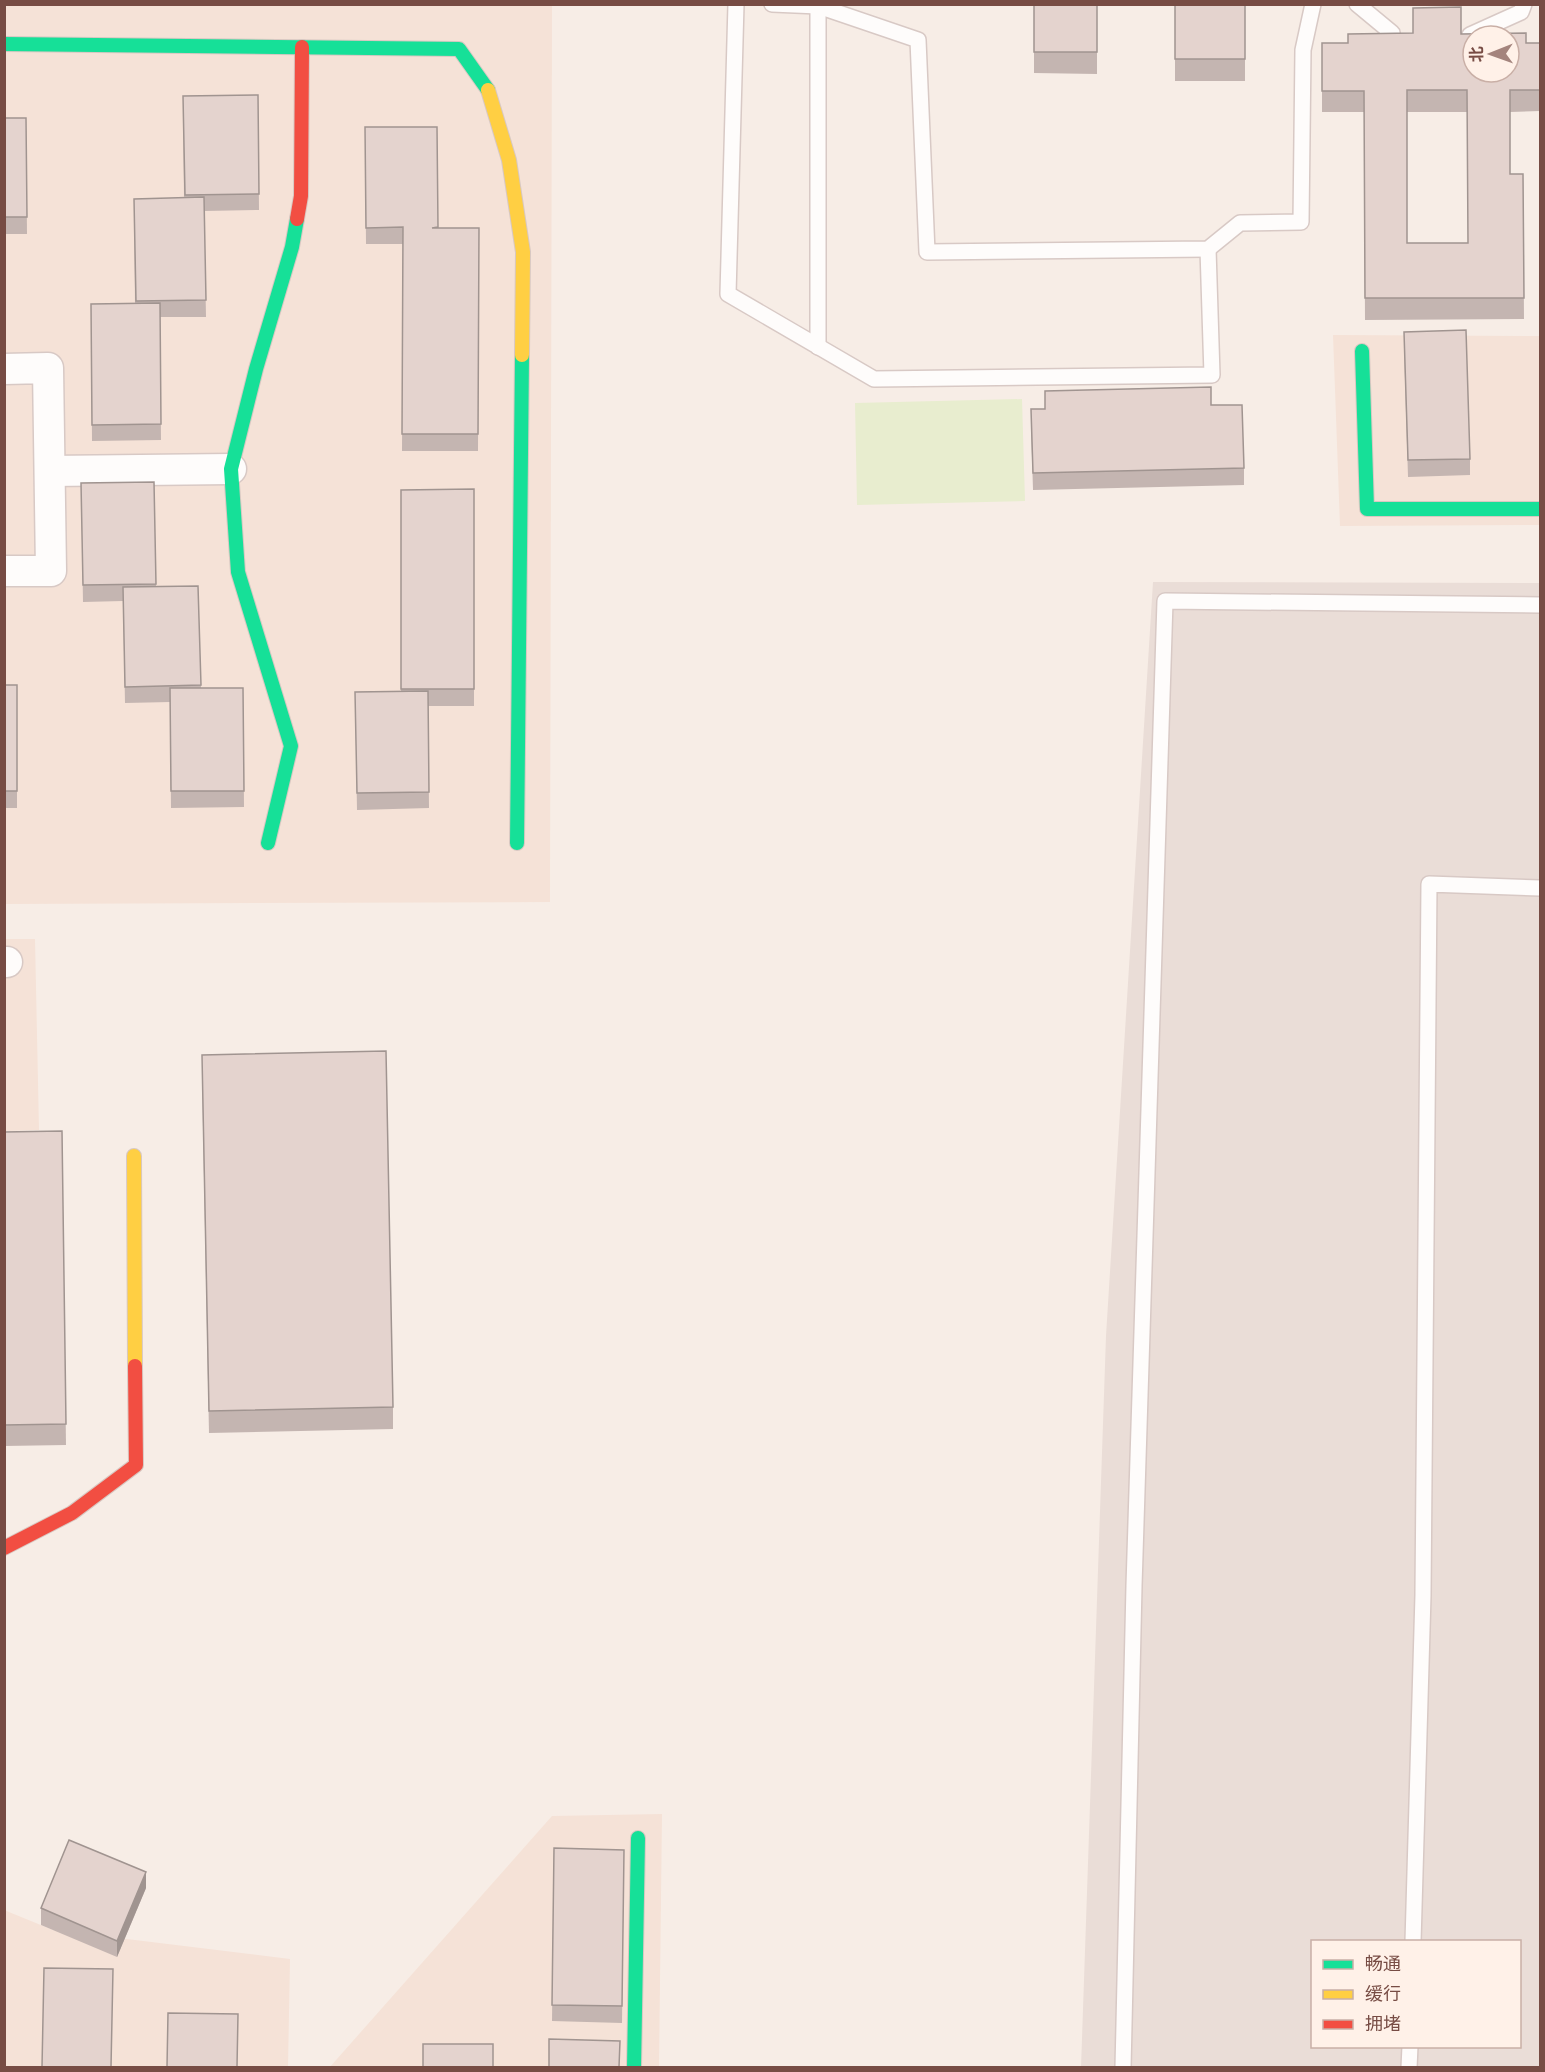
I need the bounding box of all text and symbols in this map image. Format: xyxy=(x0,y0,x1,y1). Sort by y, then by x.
north arrow xyxy=(1461,24,1521,84)
text: 北 xyxy=(1465,46,1487,62)
legend xyxy=(1311,1940,1521,2048)
text: 畅通 xyxy=(1365,1951,1401,1975)
text: 缓行 xyxy=(1365,1981,1401,2005)
text: 拥堵 xyxy=(1365,2011,1401,2035)

